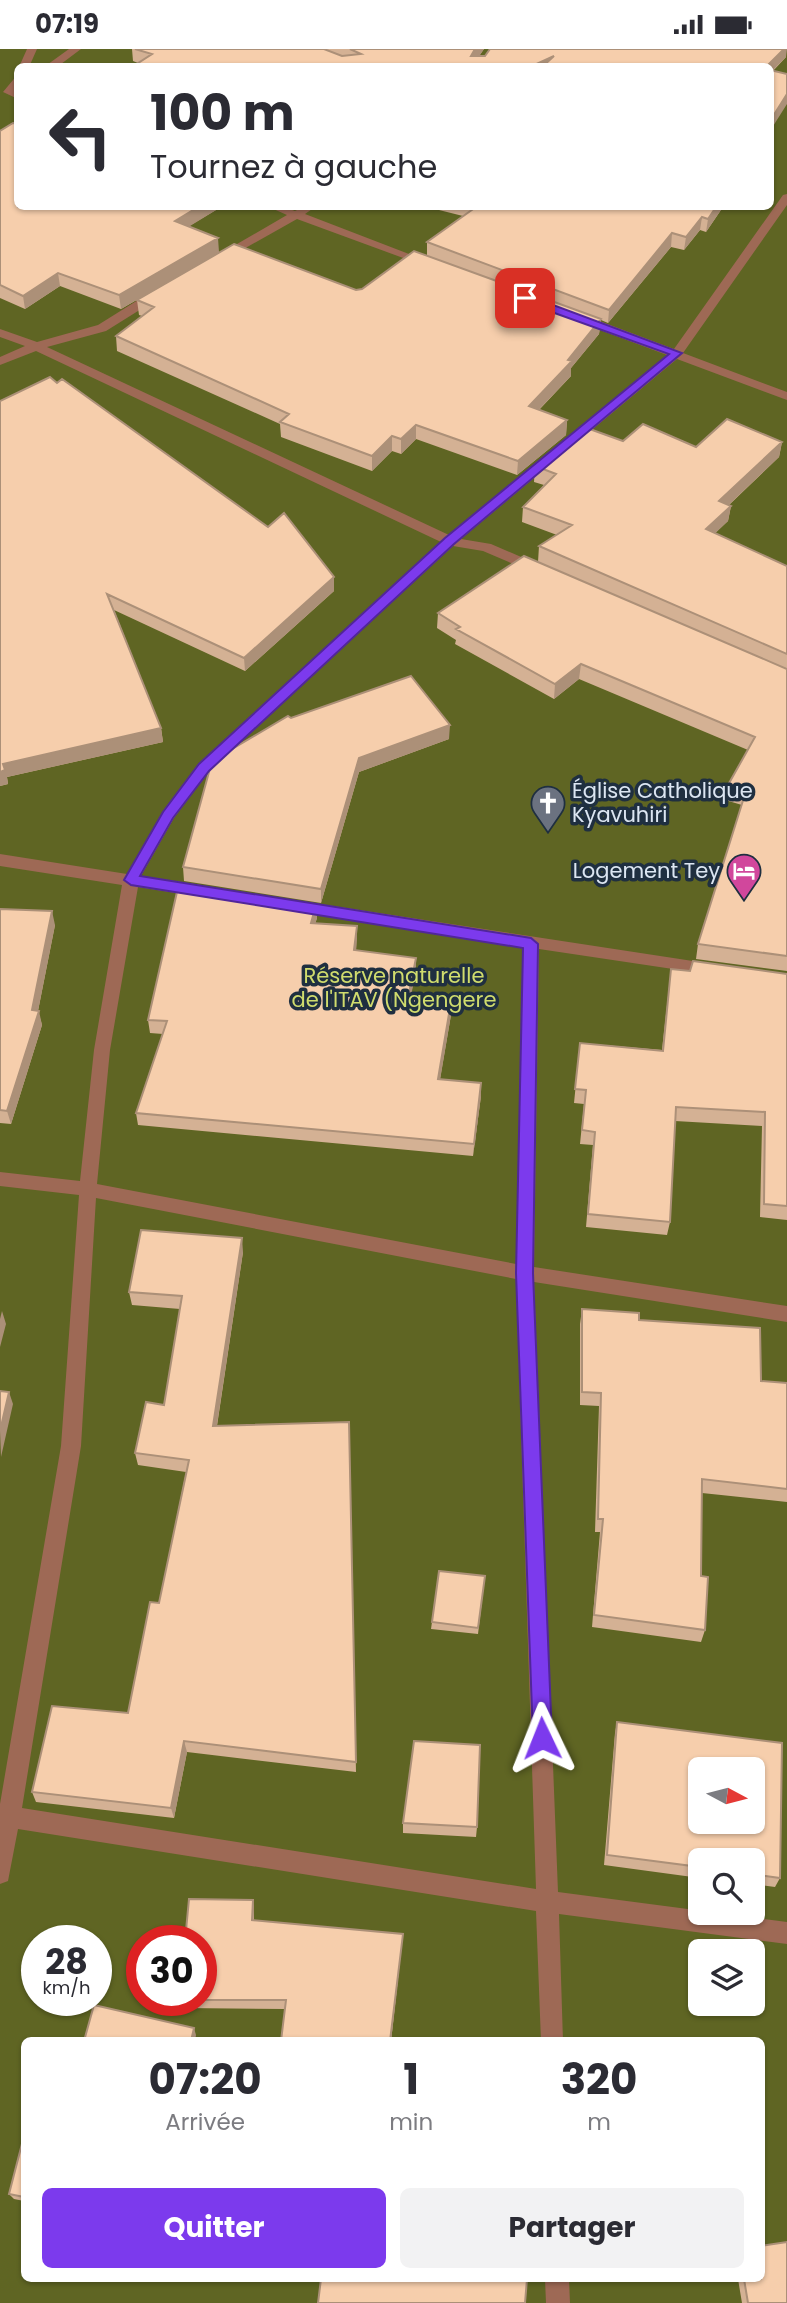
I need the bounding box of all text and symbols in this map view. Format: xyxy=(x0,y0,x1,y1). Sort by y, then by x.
text: 07:19 xyxy=(35,6,99,42)
text: 100 m xyxy=(150,79,295,147)
icon: left xyxy=(35,91,126,182)
text: Tournez à gauche xyxy=(150,144,437,189)
pin xyxy=(495,268,555,328)
icon: arrive xyxy=(506,279,544,317)
place label: Église Catholique Kyavuhiri xyxy=(572,776,753,829)
church icon: Église Catholique Kyavuhiri xyxy=(529,784,567,833)
hotel icon: Logement Tey xyxy=(725,852,763,901)
place label: Logement Tey xyxy=(573,856,720,885)
park label: Réserve naturelle de l'ITAV (Ngengere xyxy=(292,961,496,1014)
position arrow xyxy=(505,1701,579,1775)
north arrow xyxy=(688,1757,765,1834)
map controls xyxy=(688,1757,765,2016)
button: search xyxy=(688,1848,765,1925)
speed limit sign: 30 xyxy=(126,1925,217,2016)
text: 28 xyxy=(45,1937,88,1986)
button: layers xyxy=(688,1939,765,2016)
text: km/h xyxy=(43,1975,90,2000)
text: 07:20 xyxy=(148,2050,262,2109)
text: 1 xyxy=(403,2050,419,2109)
text: 320 xyxy=(561,2050,637,2109)
text: Arrivée xyxy=(165,2106,245,2138)
text: min xyxy=(389,2106,433,2138)
text: m xyxy=(587,2106,611,2138)
button: Quitter xyxy=(42,2188,386,2268)
button: Partager xyxy=(400,2188,744,2268)

